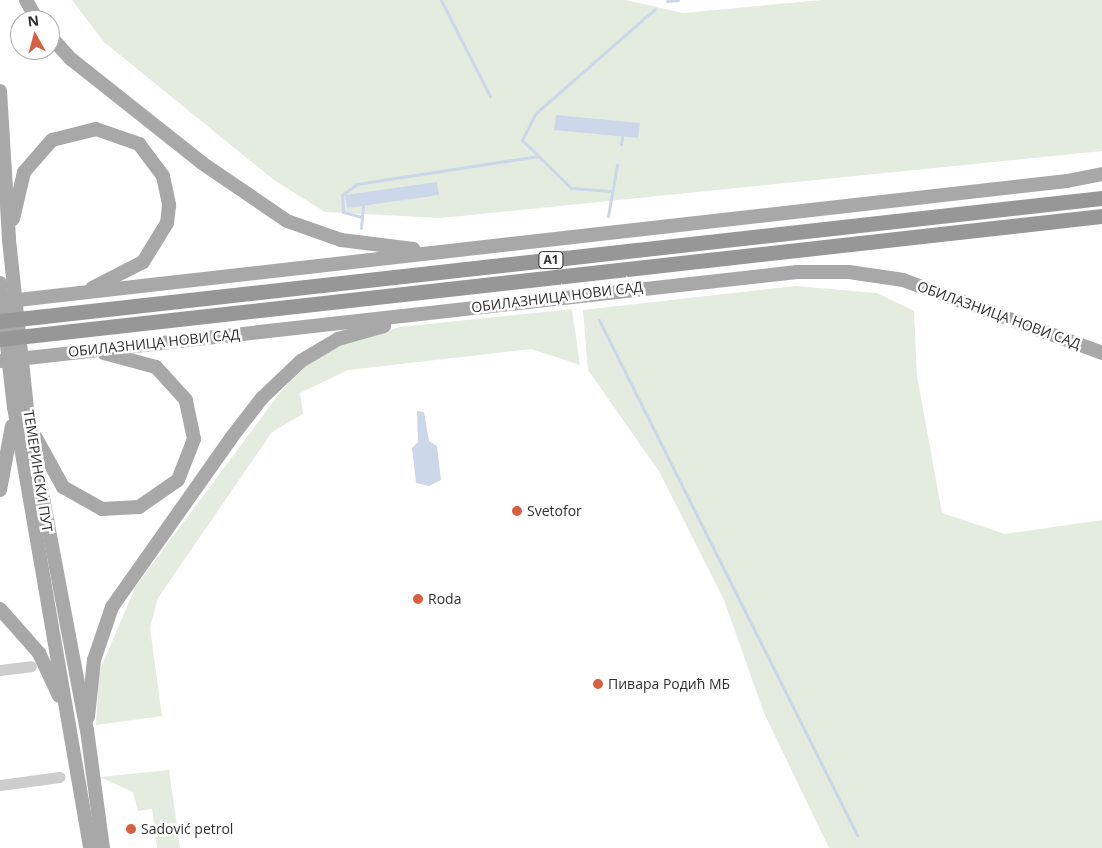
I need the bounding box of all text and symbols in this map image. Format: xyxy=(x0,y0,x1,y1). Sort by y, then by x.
north arrow xyxy=(10,10,60,60)
text: N xyxy=(26,10,40,31)
road number: A1 xyxy=(537,250,565,270)
street label: ОБИЛАЗНИЦА НОВИ САД xyxy=(470,278,644,316)
street label: ОБИЛАЗНИЦА НОВИ САД xyxy=(915,278,1083,352)
street label: ОБИЛАЗНИЦА НОВИ САД xyxy=(67,326,241,360)
street label: ТЕМЕРИНСКИ ПУТ xyxy=(20,409,56,533)
place label: Svetofor xyxy=(527,503,582,519)
marker: Svetofor xyxy=(511,505,523,517)
place label: Roda xyxy=(428,591,461,607)
marker: Roda xyxy=(412,593,424,605)
place label: Пивара Родић МБ xyxy=(608,676,730,692)
marker: Пивара Родић МБ xyxy=(592,678,604,690)
place label: Sadović petrol xyxy=(141,821,233,837)
marker: Sadović petrol xyxy=(125,823,137,835)

